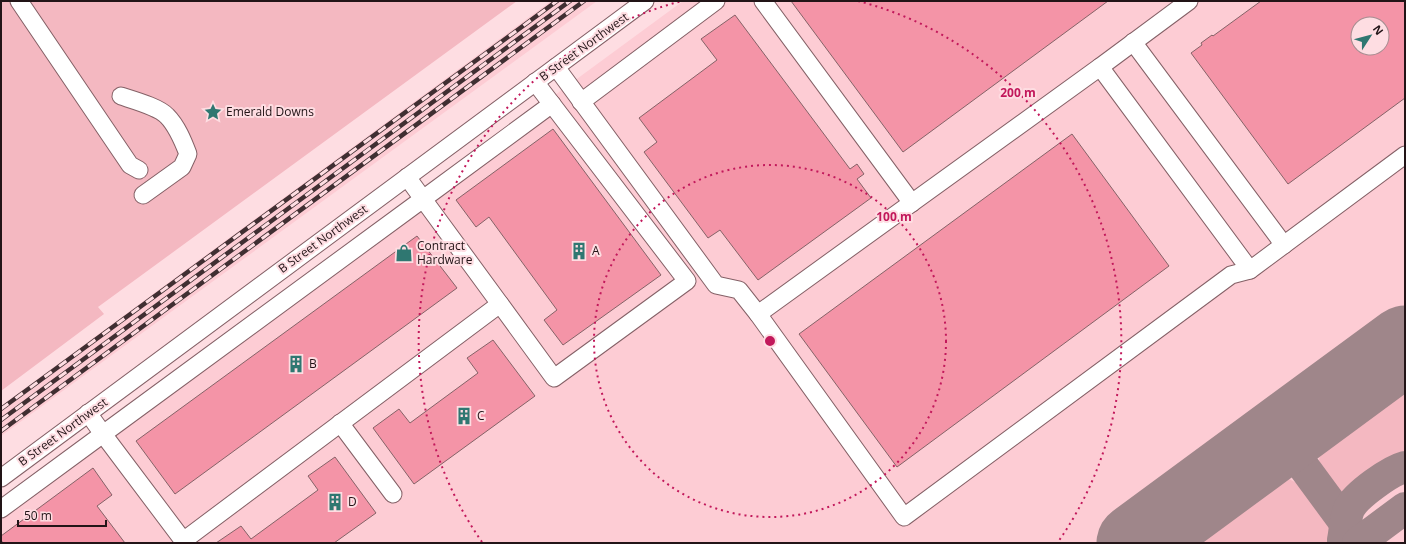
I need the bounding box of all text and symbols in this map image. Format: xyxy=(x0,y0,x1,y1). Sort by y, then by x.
street label: B Street Northwest xyxy=(536,8,632,85)
north arrow xyxy=(1350,16,1390,56)
text: N xyxy=(1370,22,1387,38)
text: 200 m xyxy=(1000,84,1036,101)
place icon: Emerald Downs xyxy=(203,102,223,122)
place label: Emerald Downs xyxy=(226,103,314,120)
street label: B Street Northwest xyxy=(275,200,371,277)
text: 100 m xyxy=(876,208,912,225)
place label: Contract Hardware xyxy=(417,237,473,268)
building icon: A xyxy=(569,241,589,261)
place label: A xyxy=(592,242,600,259)
shop icon: Contract Hardware xyxy=(394,243,414,263)
centre of rings xyxy=(763,334,777,348)
building icon: B xyxy=(286,354,306,374)
place label: B xyxy=(309,355,317,372)
street label: B Street Northwest xyxy=(15,393,111,470)
building icon: C xyxy=(454,406,474,426)
place label: C xyxy=(477,407,485,424)
building icon: D xyxy=(325,492,345,512)
place label: D xyxy=(348,493,357,510)
scale bar xyxy=(18,502,106,528)
text: 50 m xyxy=(24,507,52,524)

